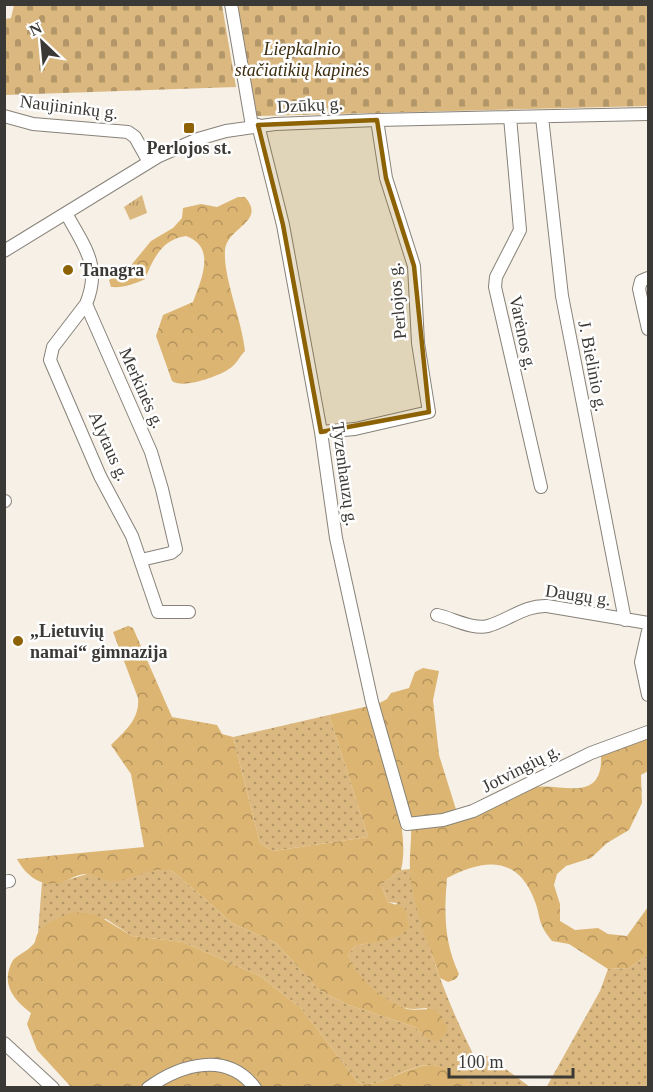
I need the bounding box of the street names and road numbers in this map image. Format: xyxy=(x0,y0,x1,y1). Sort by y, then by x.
street label: Naujininkų g. xyxy=(19,91,119,123)
street label: Dzūkų g. xyxy=(277,93,343,117)
street label: Perlojos g. xyxy=(384,262,410,340)
street label: Varėnos g. xyxy=(505,294,541,372)
street label: J. Bielinio g. xyxy=(574,319,612,413)
street label: Merkinės g. xyxy=(115,345,169,431)
street label: Alytaus g. xyxy=(85,408,133,484)
street label: Tyzenhauzų g. xyxy=(328,421,362,527)
street label: Daugų g. xyxy=(544,581,612,609)
street label: Jotvingių g. xyxy=(479,740,563,796)

